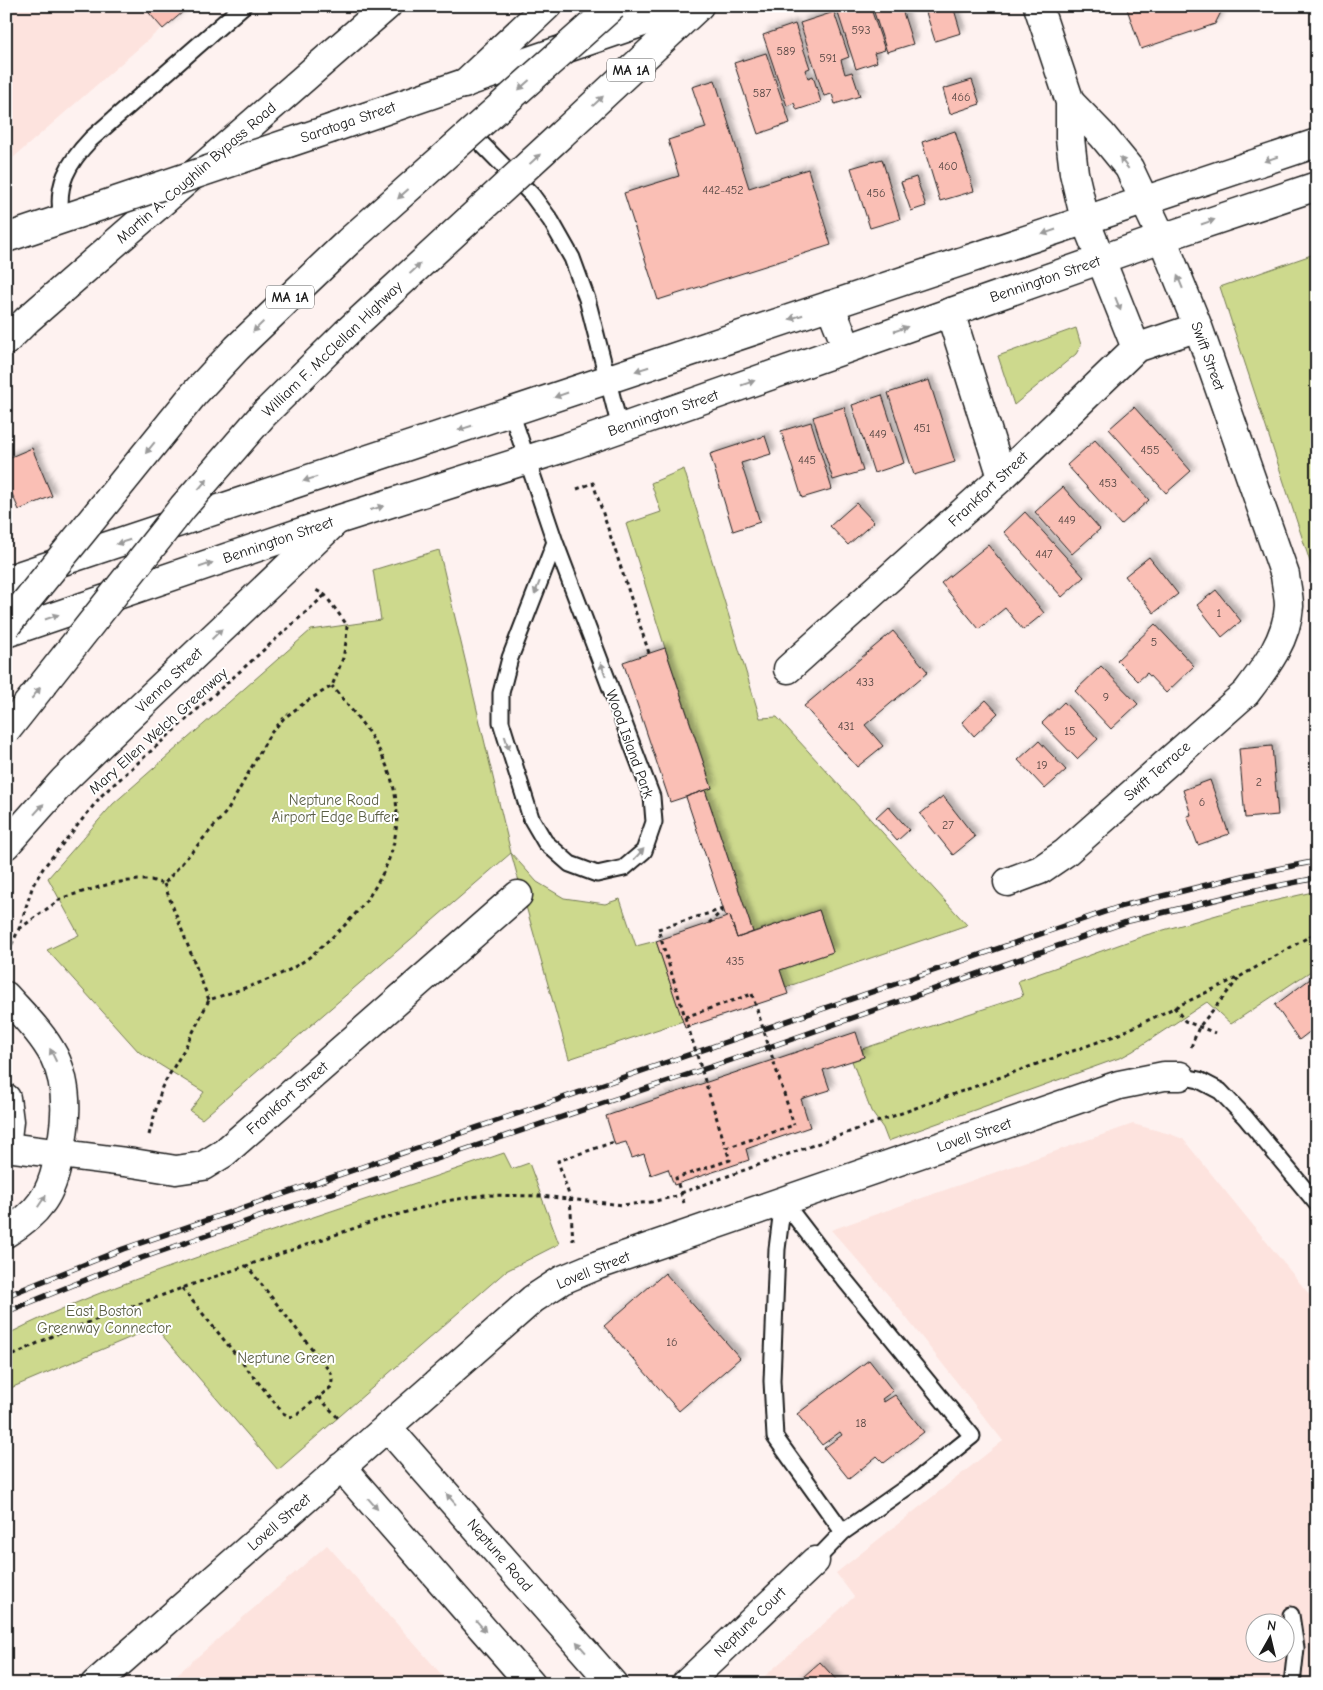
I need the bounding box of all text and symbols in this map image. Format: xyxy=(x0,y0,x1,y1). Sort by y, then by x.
house number: 593 xyxy=(852,23,870,37)
house number: 589 xyxy=(776,44,796,58)
house number: 591 xyxy=(819,51,837,65)
road number: MA 1A xyxy=(607,58,655,82)
one-way arrow xyxy=(519,79,531,91)
house number: 587 xyxy=(753,86,771,100)
house number: 466 xyxy=(952,90,970,104)
one-way arrow xyxy=(591,95,603,107)
street label: Saratoga Street xyxy=(298,97,399,147)
street label: Martin A. Coughlin Bypass Road xyxy=(112,99,280,247)
one-way arrow xyxy=(529,153,541,165)
one-way arrow xyxy=(1263,155,1278,163)
one-way arrow xyxy=(1119,157,1130,170)
house number: 460 xyxy=(938,159,958,173)
house number: 442-452 xyxy=(702,183,744,197)
house number: 456 xyxy=(867,186,885,200)
one-way arrow xyxy=(397,188,410,199)
one-way arrow xyxy=(1201,218,1216,226)
one-way arrow xyxy=(1042,229,1057,237)
street label: Bennington Street xyxy=(987,251,1103,306)
one-way arrow xyxy=(409,263,421,275)
one-way arrow xyxy=(1175,275,1183,289)
street label: William F. McClellan Highway xyxy=(258,277,406,421)
road number: MA 1A xyxy=(266,286,314,308)
one-way arrow xyxy=(1115,297,1123,311)
one-way arrow xyxy=(788,314,803,321)
street label: Swift Street xyxy=(1187,319,1229,393)
one-way arrow xyxy=(252,321,264,333)
one-way arrow xyxy=(894,325,909,332)
one-way arrow xyxy=(634,365,649,373)
one-way arrow xyxy=(741,379,756,387)
street label: Bennington Street xyxy=(605,385,721,440)
one-way arrow xyxy=(554,392,569,400)
house number: 451 xyxy=(913,421,931,435)
one-way arrow xyxy=(457,425,472,432)
house number: 449 xyxy=(869,427,887,441)
one-way arrow xyxy=(144,442,155,455)
house number: 455 xyxy=(1141,443,1159,457)
street label: Frankfort Street xyxy=(944,447,1032,530)
house number: 445 xyxy=(798,453,816,467)
one-way arrow xyxy=(303,476,318,484)
house number: 453 xyxy=(1099,476,1117,490)
one-way arrow xyxy=(197,478,209,490)
one-way arrow xyxy=(369,503,384,511)
street label: Bennington Street xyxy=(220,512,336,567)
house number: 449 xyxy=(1058,513,1076,527)
one-way arrow xyxy=(115,538,130,546)
house number: 447 xyxy=(1035,547,1053,561)
one-way arrow xyxy=(199,561,214,569)
one-way arrow xyxy=(533,580,540,595)
house number: 1 xyxy=(1217,606,1222,620)
one-way arrow xyxy=(45,613,60,621)
one-way arrow xyxy=(211,628,223,640)
house number: 5 xyxy=(1151,635,1157,649)
street label: Vienna Street xyxy=(132,643,207,716)
one-way arrow xyxy=(599,661,607,676)
street label: Mary Ellen Welch Greenway xyxy=(85,664,231,798)
house number: 433 xyxy=(856,675,874,689)
one-way arrow xyxy=(31,687,42,700)
street label: Wood Island Park xyxy=(602,687,658,801)
house number: 9 xyxy=(1103,690,1109,704)
house number: 431 xyxy=(838,719,855,733)
house number: 15 xyxy=(1064,724,1076,738)
one-way arrow xyxy=(504,735,512,750)
street label: Swift Terrace xyxy=(1120,737,1194,805)
house number: 19 xyxy=(1036,758,1048,772)
house number: 2 xyxy=(1256,775,1262,789)
park label: Neptune Road Airport Edge Buffer xyxy=(271,791,397,826)
house number: 6 xyxy=(1199,795,1205,809)
one-way arrow xyxy=(33,802,44,815)
house number: 27 xyxy=(942,818,954,832)
one-way arrow xyxy=(633,848,645,860)
house number: 435 xyxy=(726,954,744,968)
one-way arrow xyxy=(49,1048,57,1062)
street label: Frankfort Street xyxy=(242,1057,332,1138)
street label: Lovell Street xyxy=(934,1114,1014,1156)
one-way arrow xyxy=(37,1194,47,1208)
street label: Lovell Street xyxy=(554,1247,633,1293)
park label: East Boston Greenway Connector xyxy=(37,1302,171,1337)
house number: 16 xyxy=(666,1335,678,1349)
park label: Neptune Green xyxy=(237,1349,335,1367)
house number: 18 xyxy=(856,1416,866,1430)
street label: Lovell Street xyxy=(244,1489,315,1554)
one-way arrow xyxy=(445,1492,456,1505)
one-way arrow xyxy=(368,1497,379,1510)
street label: Neptune Road xyxy=(464,1515,536,1595)
street label: Neptune Court xyxy=(710,1583,790,1661)
north arrow xyxy=(1246,1612,1296,1662)
text: N xyxy=(1266,1617,1277,1635)
one-way arrow xyxy=(475,1620,486,1633)
one-way arrow xyxy=(575,1642,587,1654)

